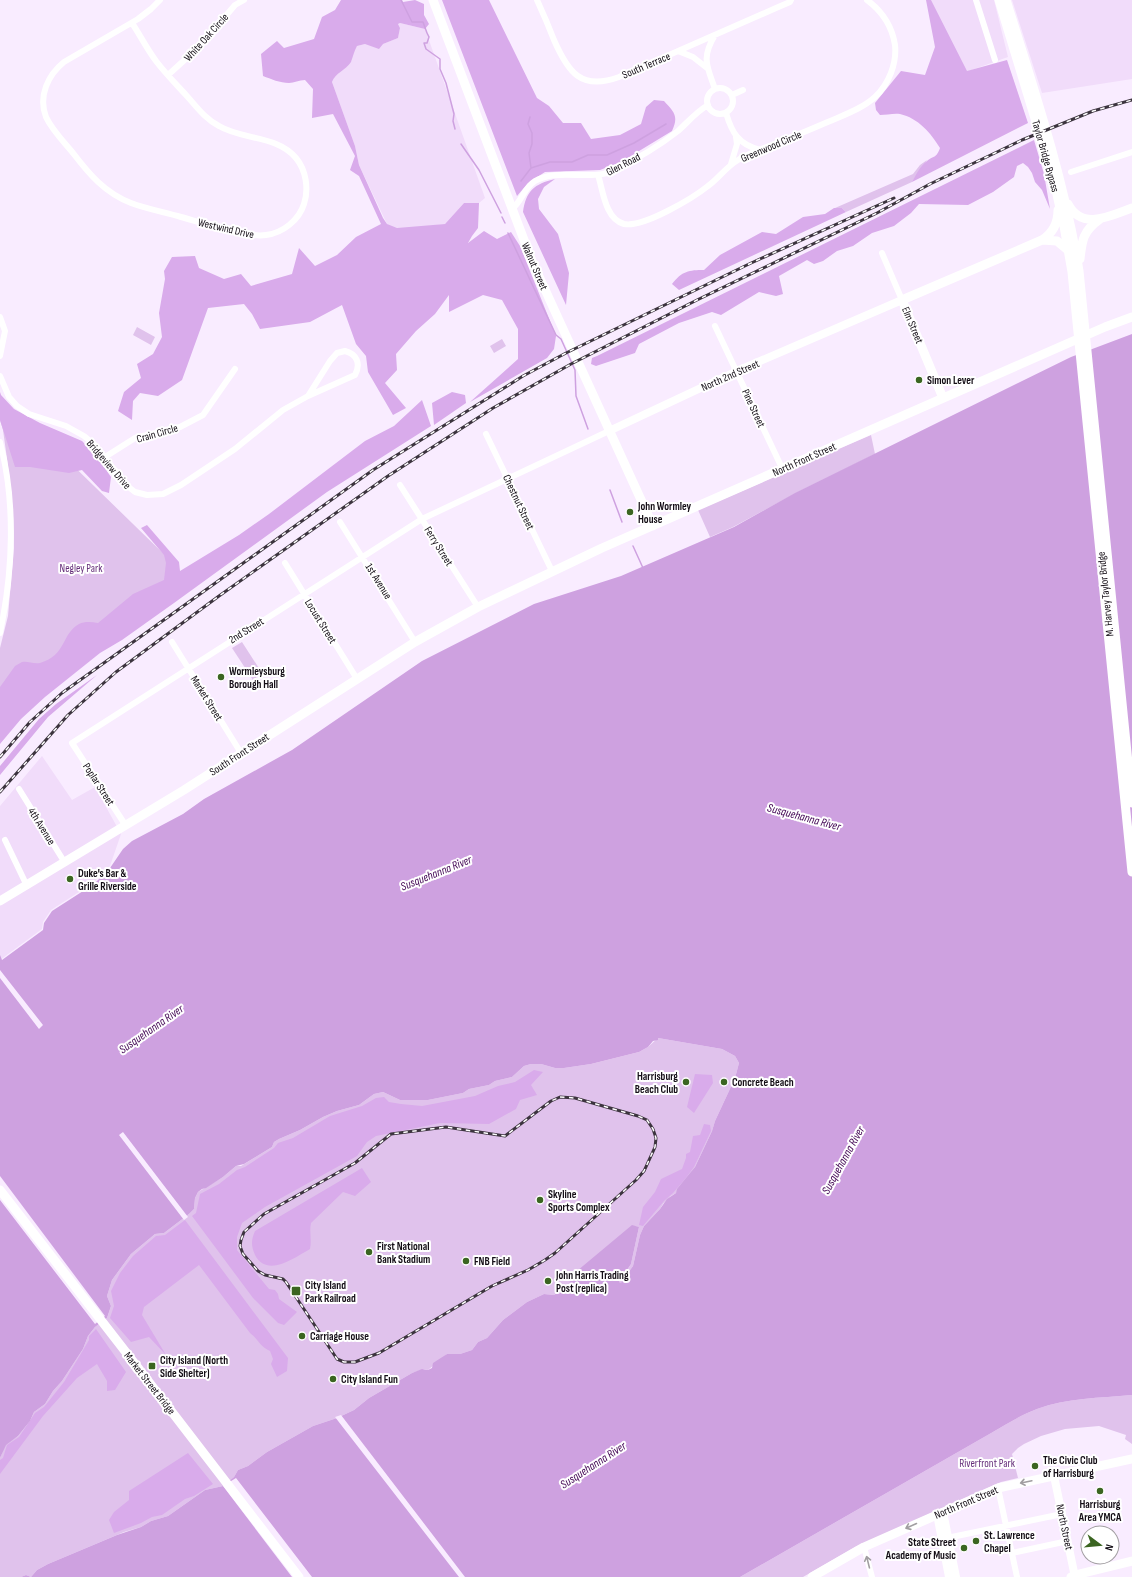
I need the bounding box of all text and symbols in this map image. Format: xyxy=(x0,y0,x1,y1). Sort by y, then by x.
street label: White Oak Circle xyxy=(181,11,231,64)
street label: South Terrace xyxy=(620,50,672,81)
street label: Taylor Bridge Bypass xyxy=(1029,119,1062,194)
street label: Greenwood Circle xyxy=(739,128,804,165)
street label: Glen Road xyxy=(604,150,643,179)
street label: Westwind Drive xyxy=(197,216,255,241)
street label: Walnut Street xyxy=(519,240,551,293)
street label: Elm Street xyxy=(899,305,926,346)
street label: North 2nd Street xyxy=(699,357,762,394)
place label: Simon Lever xyxy=(927,374,975,387)
marker: Simon Lever xyxy=(914,375,924,385)
street label: Pine Street xyxy=(739,387,768,430)
street label: Crain Circle xyxy=(135,421,179,446)
street label: Bridgeview Drive xyxy=(84,437,134,492)
street label: North Front Street xyxy=(770,439,839,479)
street label: Chestnut Street xyxy=(500,473,537,532)
place label: John Wormley House xyxy=(637,500,692,526)
marker: John Wormley House xyxy=(625,507,635,517)
street label: Ferry Street xyxy=(421,524,456,569)
street label: M. Harvey Taylor Bridge xyxy=(1095,551,1116,637)
street label: 1st Avenue xyxy=(363,561,395,602)
park label: Negley Park xyxy=(60,562,103,575)
street label: Locust Street xyxy=(302,597,340,646)
street label: 2nd Street xyxy=(226,614,267,646)
place label: Wormleysburg Borough Hall xyxy=(229,665,285,691)
marker: Wormleysburg Borough Hall xyxy=(216,672,226,682)
street label: Market Street xyxy=(188,673,226,724)
street label: South Front Street xyxy=(207,730,272,779)
street label: Poplar Street xyxy=(80,761,117,809)
water label: Susquehanna River xyxy=(766,800,843,835)
street label: 4th Avenue xyxy=(25,805,58,847)
water label: Susquehanna River xyxy=(398,852,475,895)
place label: Duke's Bar & Grille Riverside xyxy=(78,867,137,893)
marker: Duke's Bar & Grille Riverside xyxy=(65,874,75,884)
water label: Susquehanna River xyxy=(116,1001,187,1057)
place label: Harrisburg Beach Club xyxy=(635,1070,678,1096)
place label: Concrete Beach xyxy=(732,1076,794,1089)
marker: Harrisburg Beach Club xyxy=(681,1077,691,1087)
marker: Concrete Beach xyxy=(719,1077,729,1087)
water label: Susquehanna River xyxy=(819,1123,869,1197)
place label: Skyline Sports Complex xyxy=(548,1188,610,1214)
marker: Skyline Sports Complex xyxy=(535,1195,545,1205)
place label: First National Bank Stadium xyxy=(377,1240,430,1266)
marker: First National Bank Stadium xyxy=(364,1247,374,1257)
place label: FNB Field xyxy=(474,1255,510,1268)
marker: FNB Field xyxy=(461,1256,471,1266)
place label: John Harris Trading Post (replica) xyxy=(555,1269,629,1295)
marker: John Harris Trading Post (replica) xyxy=(543,1276,553,1286)
place label: City Island Park Railroad xyxy=(305,1279,356,1305)
marker: City Island Park Railroad xyxy=(290,1285,302,1297)
place label: Carriage House xyxy=(310,1330,369,1343)
marker: Carriage House xyxy=(297,1331,307,1341)
street label: Market Street Bridge xyxy=(121,1349,178,1417)
place label: City Island (North Side Shelter) xyxy=(160,1354,228,1380)
marker: City Island (North Side Shelter) xyxy=(147,1361,157,1371)
place label: City Island Fun xyxy=(341,1373,398,1386)
marker: City Island Fun xyxy=(328,1374,338,1384)
water label: Susquehanna River xyxy=(558,1438,629,1492)
place label: The Civic Club of Harrisburg xyxy=(1043,1454,1098,1480)
park label: Riverfront Park xyxy=(959,1457,1016,1470)
marker: The Civic Club of Harrisburg xyxy=(1030,1461,1040,1471)
one-way arrow xyxy=(1020,1478,1033,1486)
street label: North Front Street xyxy=(932,1483,1001,1522)
marker: Harrisburg Area YMCA xyxy=(1095,1486,1105,1496)
place label: Harrisburg Area YMCA xyxy=(1078,1498,1122,1524)
street label: North Street xyxy=(1053,1503,1076,1552)
one-way arrow xyxy=(905,1523,917,1530)
north arrow xyxy=(1080,1525,1120,1565)
place label: St. Lawrence Chapel xyxy=(984,1529,1035,1555)
place label: State Street Academy of Music xyxy=(885,1536,956,1562)
marker: St. Lawrence Chapel xyxy=(971,1536,981,1546)
marker: State Street Academy of Music xyxy=(959,1543,969,1553)
text: N xyxy=(1102,1543,1116,1552)
one-way arrow xyxy=(864,1556,871,1569)

